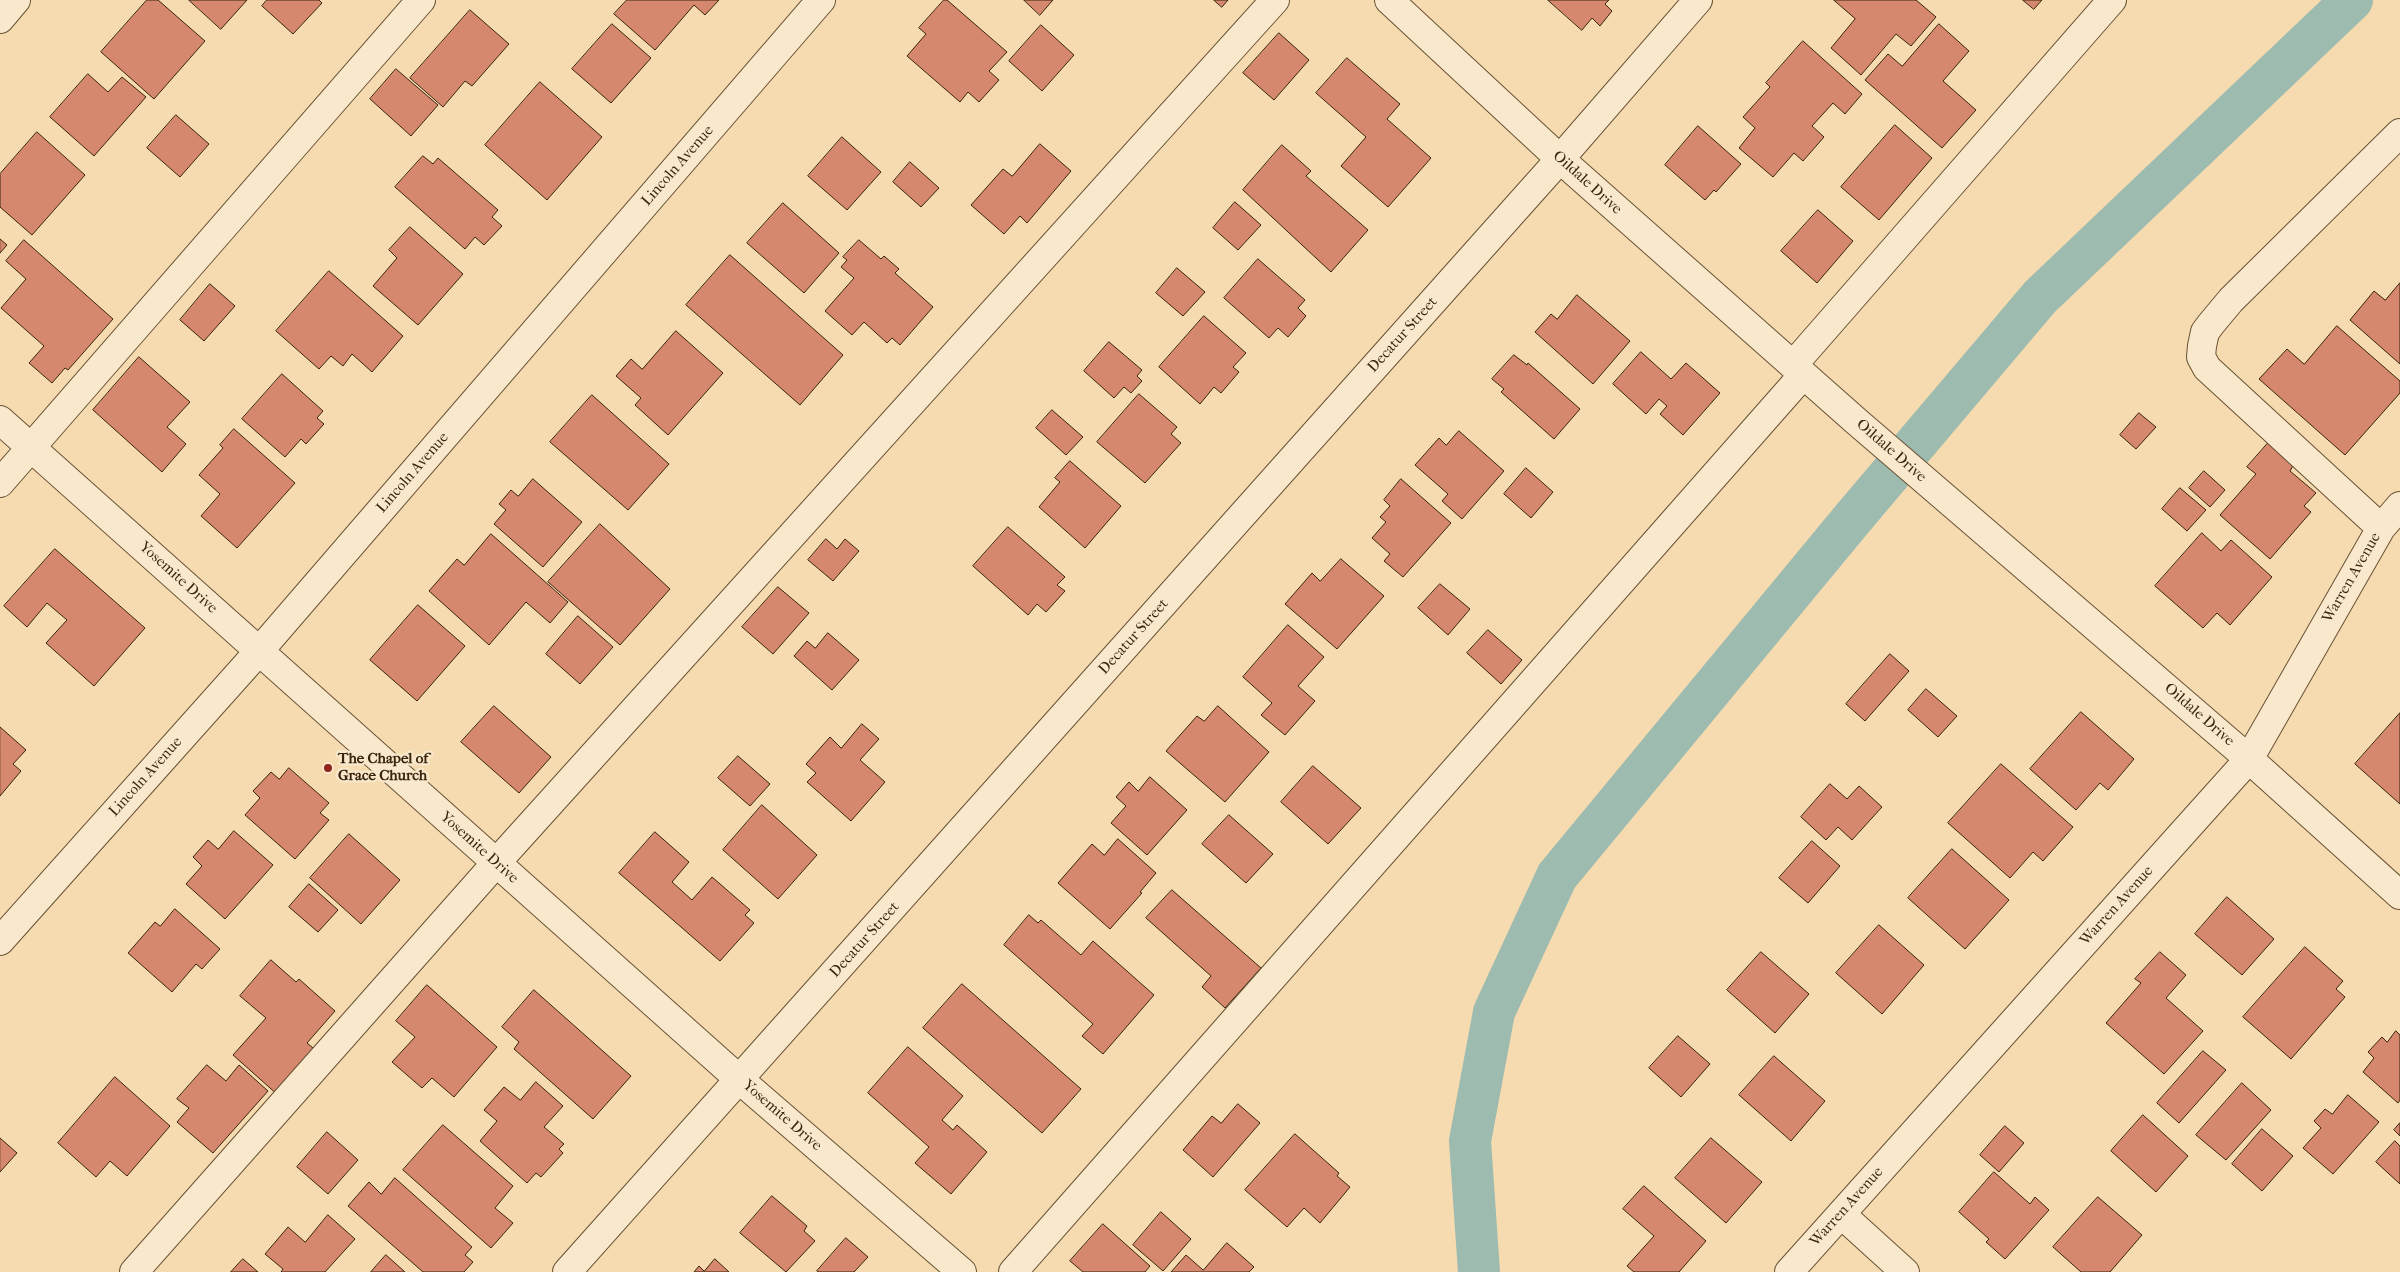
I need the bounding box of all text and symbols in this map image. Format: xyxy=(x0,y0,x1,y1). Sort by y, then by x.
street label: Lincoln Avenue xyxy=(638,122,718,210)
street label: Oildale Drive xyxy=(1549,147,1625,219)
street label: Decatur Street xyxy=(1364,294,1442,376)
street label: Oildale Drive xyxy=(1852,416,1930,486)
street label: Lincoln Avenue xyxy=(373,429,453,517)
street label: Warren Avenue xyxy=(2319,530,2385,626)
street label: Yosemite Drive xyxy=(135,538,221,618)
street label: Decatur Street xyxy=(1095,596,1173,678)
street label: Oildale Drive xyxy=(2160,680,2238,750)
street label: Lincoln Avenue xyxy=(106,734,186,820)
place label: The Chapel of Grace Church xyxy=(338,750,428,785)
marker: The Chapel of Grace Church xyxy=(322,762,334,774)
street label: Yosemite Drive xyxy=(436,808,522,888)
street label: Warren Avenue xyxy=(2077,862,2157,950)
street label: Decatur Street xyxy=(826,899,904,981)
street label: Yosemite Drive xyxy=(739,1077,825,1155)
street label: Warren Avenue xyxy=(1807,1163,1887,1251)

